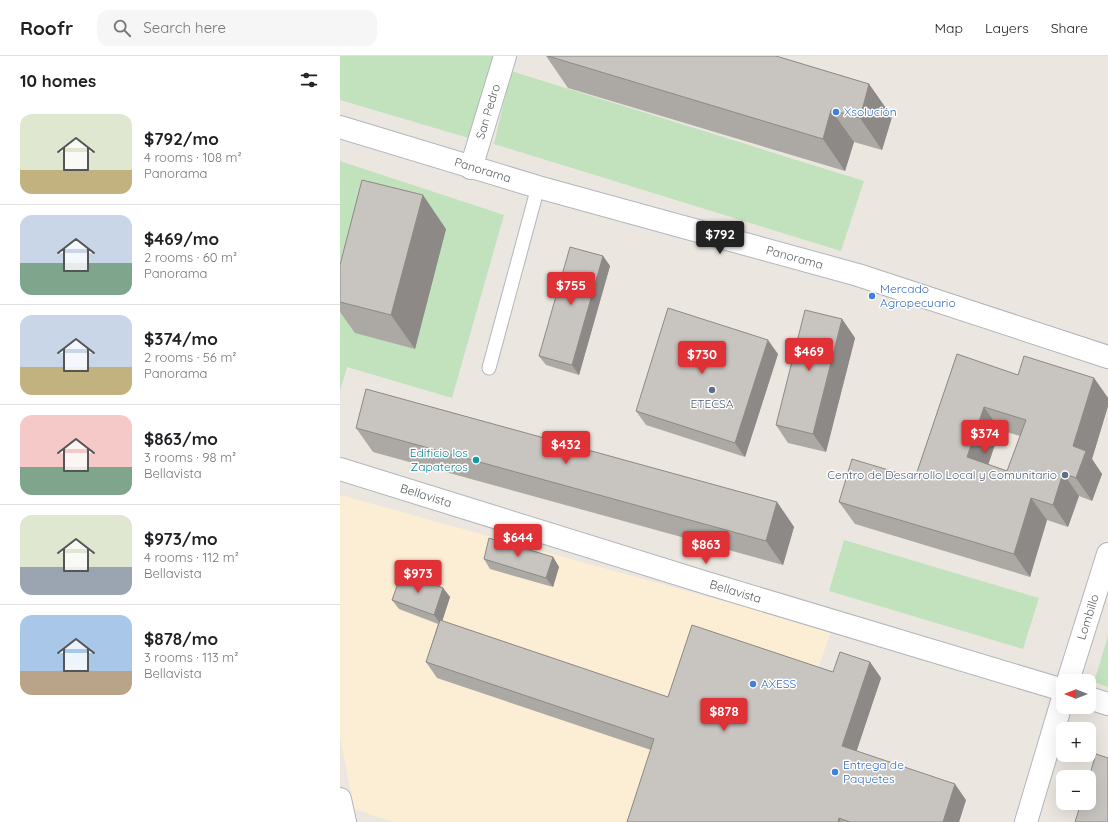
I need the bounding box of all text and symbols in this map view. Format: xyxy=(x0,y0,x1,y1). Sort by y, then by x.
search box xyxy=(97,10,377,46)
text: Roofr xyxy=(20,16,73,40)
icon: search xyxy=(111,17,133,39)
text: Search here xyxy=(143,18,226,37)
text: Map xyxy=(934,19,963,37)
text: Layers xyxy=(985,19,1029,37)
text: Share xyxy=(1051,19,1088,37)
icon: filters xyxy=(298,69,320,91)
text: 10 homes xyxy=(20,70,96,91)
street label: San Pedro xyxy=(472,82,503,141)
place label: Xsolución xyxy=(844,104,897,119)
marker: Xsolución xyxy=(831,107,841,117)
text: $792/mo xyxy=(144,128,219,149)
icon: home xyxy=(52,130,100,178)
text: 4 rooms · 108 m² xyxy=(144,149,242,165)
street label: Panorama xyxy=(453,154,513,185)
text: Panorama xyxy=(144,165,207,181)
pin: $792 xyxy=(696,221,744,255)
text: $792 xyxy=(705,226,735,242)
text: $469/mo xyxy=(144,228,219,249)
icon: home xyxy=(52,231,100,279)
street label: Panorama xyxy=(764,242,825,272)
text: 2 rooms · 60 m² xyxy=(144,249,237,265)
text: Panorama xyxy=(144,265,207,281)
pin: $755 xyxy=(547,272,595,306)
text: $755 xyxy=(556,277,586,293)
place label: Mercado Agropecuario xyxy=(880,281,956,310)
marker: Mercado Agropecuario xyxy=(867,291,877,301)
text: $374/mo xyxy=(144,328,218,349)
icon: home xyxy=(52,331,100,379)
pin: $469 xyxy=(785,338,833,372)
pin: $730 xyxy=(678,341,726,375)
text: $469 xyxy=(794,343,824,359)
text: $730 xyxy=(687,346,717,362)
text: 2 rooms · 56 m² xyxy=(144,349,236,365)
text: Panorama xyxy=(144,365,207,381)
marker: ETECSA xyxy=(707,385,717,395)
place label: ETECSA xyxy=(690,396,734,411)
pin: $374 xyxy=(961,420,1009,454)
text: $374 xyxy=(970,425,1000,441)
text: $863/mo xyxy=(144,428,218,449)
icon: home xyxy=(52,431,100,479)
pin: $432 xyxy=(542,431,590,465)
text: $432 xyxy=(551,436,581,452)
place label: Edificio los Zapateros xyxy=(410,445,468,474)
text: 3 rooms · 98 m² xyxy=(144,449,236,465)
marker: Edificio los Zapateros xyxy=(471,455,481,465)
text: Bellavista xyxy=(144,465,202,481)
place label: Centro de Desarrollo Local y Comunitario xyxy=(827,467,1057,482)
marker: Centro de Desarrollo Local y Comunitario xyxy=(1060,470,1070,480)
street label: Bellavista xyxy=(398,480,454,510)
pin: $644 xyxy=(494,524,542,558)
text: $973/mo xyxy=(144,528,218,549)
text: $644 xyxy=(503,529,533,545)
icon: home xyxy=(52,531,100,579)
pin: $863 xyxy=(682,531,730,565)
text: $863 xyxy=(691,536,721,552)
text: 4 rooms · 112 m² xyxy=(144,549,239,565)
pin: $973 xyxy=(394,560,442,594)
text: Bellavista xyxy=(144,565,202,581)
text: $973 xyxy=(404,565,432,581)
street label: Bellavista xyxy=(708,576,763,606)
street label: Lombillo xyxy=(1073,592,1102,642)
text: $878/mo xyxy=(144,628,218,649)
icon: home xyxy=(52,631,100,679)
text: 3 rooms · 113 m² xyxy=(144,649,238,665)
text: Bellavista xyxy=(144,665,202,681)
north arrow xyxy=(1056,674,1096,714)
map controls xyxy=(1056,674,1096,810)
place label: AXESS xyxy=(761,676,797,691)
marker: AXESS xyxy=(748,679,758,689)
pin: $878 xyxy=(700,698,748,732)
text: $878 xyxy=(709,703,739,719)
button: + xyxy=(1056,722,1096,762)
place label: Entrega de Paquetes xyxy=(843,757,904,786)
marker: Entrega de Paquetes xyxy=(830,767,840,777)
button: − xyxy=(1056,770,1096,810)

